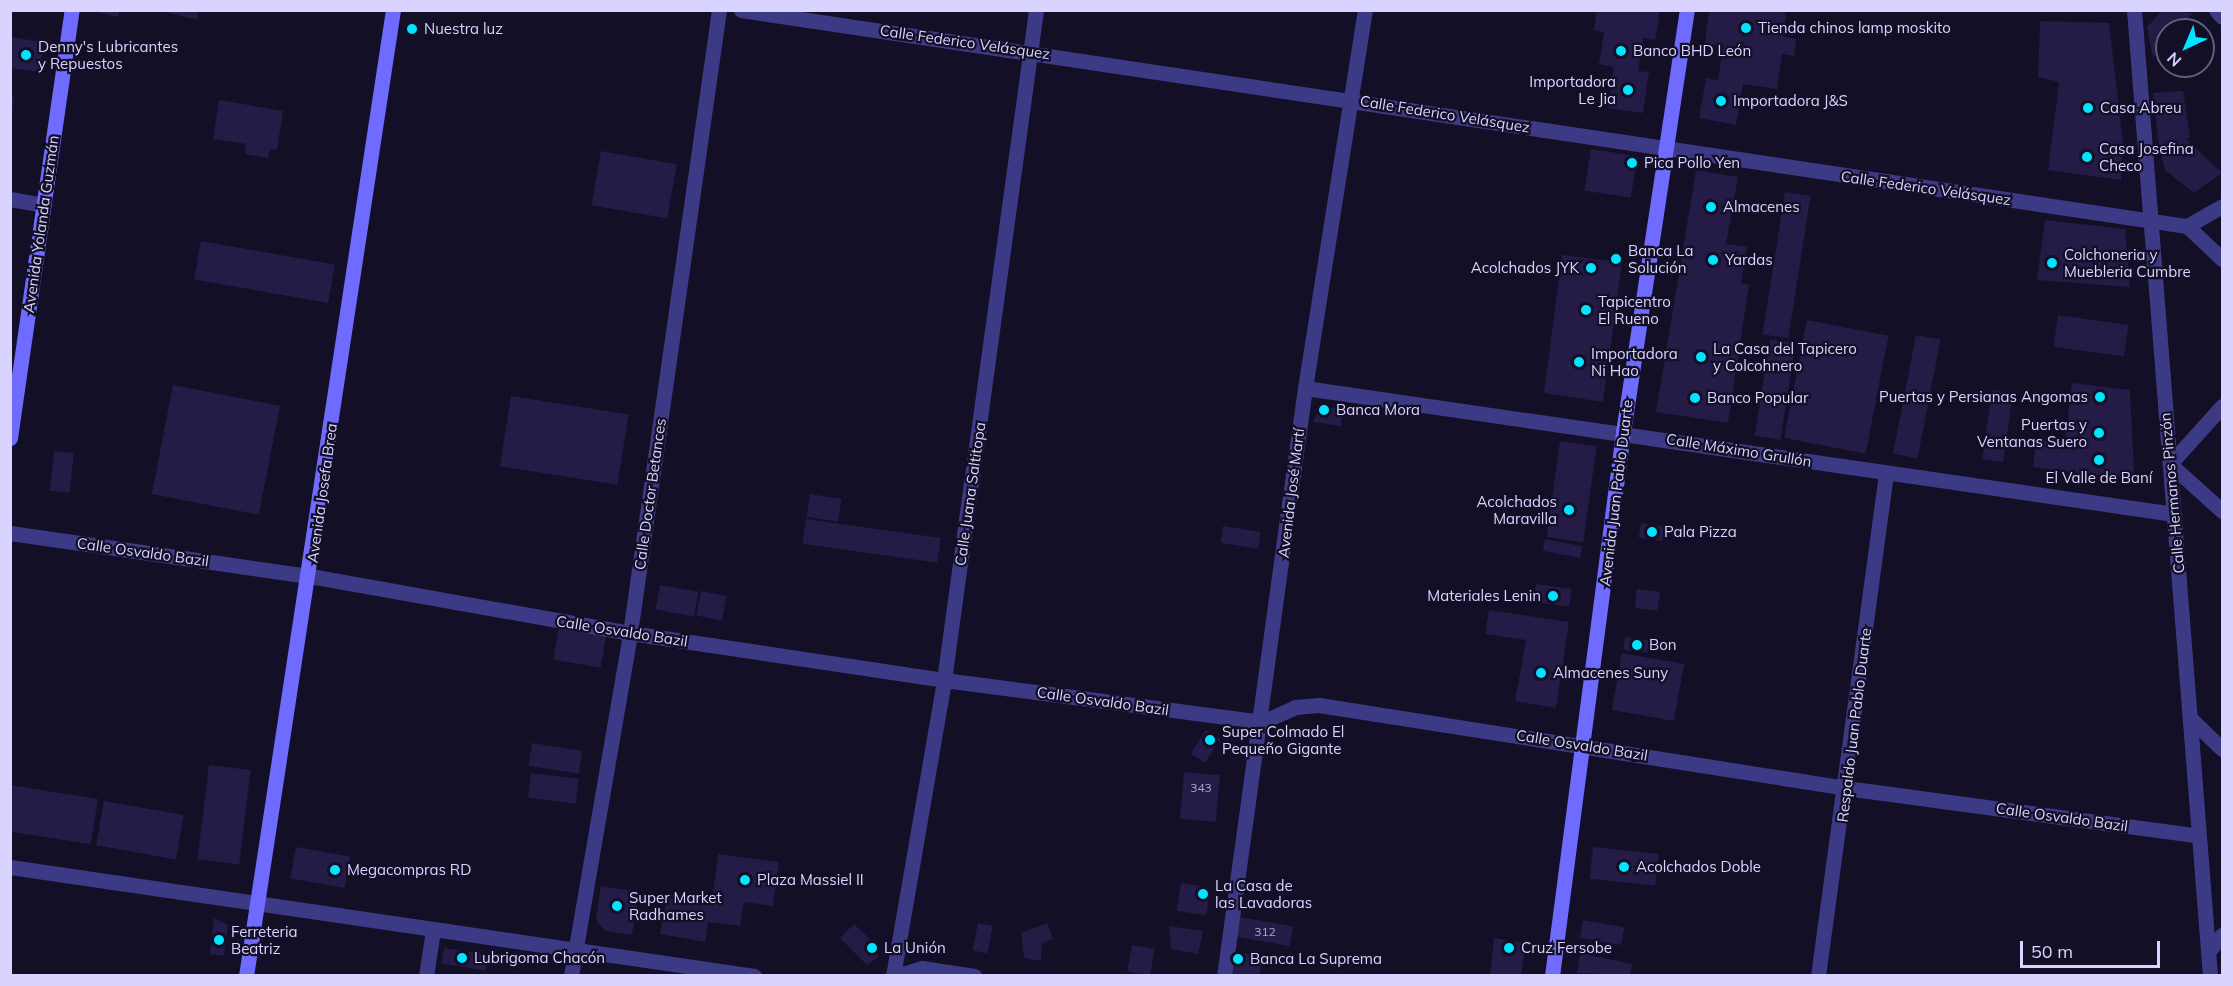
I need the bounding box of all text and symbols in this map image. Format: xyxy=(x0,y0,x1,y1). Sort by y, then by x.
north arrow xyxy=(2155,18,2215,78)
place label: Tienda chinos lamp moskito xyxy=(1758,19,1951,37)
place label: Nuestra luz xyxy=(424,20,503,38)
street label: Calle Federico Velásquez xyxy=(879,21,1051,63)
marker: Tienda chinos lamp moskito xyxy=(1739,21,1753,35)
marker: Nuestra luz xyxy=(405,22,419,36)
place label: Denny's Lubricantes y Repuestos xyxy=(38,37,178,72)
place label: Banco BHD León xyxy=(1633,42,1751,60)
marker: Banco BHD León xyxy=(1614,44,1628,58)
marker: Denny's Lubricantes y Repuestos xyxy=(19,48,33,62)
text: N xyxy=(2163,48,2185,71)
place label: Importadora Le Jia xyxy=(1529,72,1616,107)
marker: Importadora Le Jia xyxy=(1621,83,1635,97)
street label: Calle Federico Velásquez xyxy=(1359,92,1531,136)
place label: Importadora J&S xyxy=(1733,92,1848,110)
marker: Importadora J&S xyxy=(1714,94,1728,108)
place label: Casa Abreu xyxy=(2100,99,2182,117)
marker: Casa Abreu xyxy=(2081,101,2095,115)
street label: Avenida Yolanda Guzmán xyxy=(20,134,62,314)
place label: Casa Josefina Checo xyxy=(2099,139,2194,174)
marker: Casa Josefina Checo xyxy=(2080,150,2094,164)
place label: Pica Pollo Yen xyxy=(1644,154,1740,172)
marker: Pica Pollo Yen xyxy=(1625,156,1639,170)
street label: Calle Federico Velásquez xyxy=(1840,167,2012,209)
place label: Almacenes xyxy=(1723,198,1800,216)
marker: Almacenes xyxy=(1704,200,1718,214)
place label: Banca La Solución xyxy=(1628,241,1693,276)
place label: Colchoneria y Muebleria Cumbre xyxy=(2064,245,2191,280)
place label: Yardas xyxy=(1725,251,1773,269)
marker: Banca La Solución xyxy=(1609,252,1623,266)
marker: Yardas xyxy=(1706,253,1720,267)
marker: Colchoneria y Muebleria Cumbre xyxy=(2045,256,2059,270)
place label: Acolchados JYK xyxy=(1471,259,1579,277)
marker: Acolchados JYK xyxy=(1584,261,1598,275)
place label: Tapicentro El Rueno xyxy=(1598,292,1671,327)
marker: Tapicentro El Rueno xyxy=(1579,303,1593,317)
place label: La Casa del Tapicero y Colcohnero xyxy=(1713,339,1857,374)
place label: Importadora Ni Hao xyxy=(1591,344,1678,379)
marker: La Casa del Tapicero y Colcohnero xyxy=(1694,350,1708,364)
marker: Importadora Ni Hao xyxy=(1572,355,1586,369)
place label: Puertas y Persianas Angomas xyxy=(1879,388,2088,406)
place label: Banco Popular xyxy=(1707,389,1808,407)
marker: Puertas y Persianas Angomas xyxy=(2093,390,2107,404)
marker: Banco Popular xyxy=(1688,391,1702,405)
street label: Avenida Juan Pablo Duarte xyxy=(1596,399,1636,587)
place label: Banca Mora xyxy=(1336,401,1420,419)
marker: Banca Mora xyxy=(1317,403,1331,417)
street label: Calle Hermanos Pinzón xyxy=(2156,412,2188,574)
place label: Puertas y Ventanas Suero xyxy=(1977,415,2087,450)
street label: Calle Doctor Betances xyxy=(630,417,670,571)
street label: Calle Juana Saltitopa xyxy=(951,421,989,567)
street label: Avenida Josefa Brea xyxy=(303,422,341,564)
marker: Puertas y Ventanas Suero xyxy=(2092,426,2106,440)
street label: Avenida José Martí xyxy=(1274,427,1308,559)
street label: Calle Máximo Grullón xyxy=(1665,430,1813,470)
marker: El Valle de Baní xyxy=(2092,453,2106,467)
place label: El Valle de Baní xyxy=(2046,469,2152,487)
place label: Acolchados Maravilla xyxy=(1476,492,1557,527)
marker: Acolchados Maravilla xyxy=(1562,503,1576,517)
place label: Pala Pizza xyxy=(1664,523,1737,541)
marker: Pala Pizza xyxy=(1645,525,1659,539)
street label: Calle Osvaldo Bazil xyxy=(76,534,210,570)
place label: Materiales Lenin xyxy=(1427,587,1541,605)
marker: Materiales Lenin xyxy=(1546,589,1560,603)
street label: Calle Osvaldo Bazil xyxy=(555,612,689,650)
street label: Respaldo Juan Pablo Duarte xyxy=(1833,627,1875,823)
place label: Bon xyxy=(1649,636,1677,654)
marker: Bon xyxy=(1630,638,1644,652)
place label: Almacenes Suny xyxy=(1553,664,1668,682)
marker: Almacenes Suny xyxy=(1534,666,1548,680)
street label: Calle Osvaldo Bazil xyxy=(1036,683,1170,719)
place label: Super Colmado El Pequeño Gigante xyxy=(1222,722,1344,757)
street label: Calle Osvaldo Bazil xyxy=(1515,726,1649,764)
marker: Super Colmado El Pequeño Gigante xyxy=(1203,733,1217,747)
house number: 343 xyxy=(1190,781,1212,795)
street label: Calle Osvaldo Bazil xyxy=(1995,799,2129,835)
place label: Acolchados Doble xyxy=(1636,858,1761,876)
marker: Acolchados Doble xyxy=(1617,860,1631,874)
place label: Megacompras RD xyxy=(347,861,471,879)
marker: Megacompras RD xyxy=(328,863,342,877)
place label: Plaza Massiel II xyxy=(757,871,864,889)
marker: Plaza Massiel II xyxy=(738,873,752,887)
place label: La Casa de las Lavadoras xyxy=(1215,876,1312,911)
marker: La Casa de las Lavadoras xyxy=(1196,887,1210,901)
place label: Super Market Radhames xyxy=(629,888,722,923)
marker: Super Market Radhames xyxy=(610,899,624,913)
place label: Ferreteria Beatriz xyxy=(231,922,298,957)
house number: 312 xyxy=(1254,925,1276,939)
scale bar xyxy=(2023,929,2162,967)
marker: Ferreteria Beatriz xyxy=(212,933,226,947)
place label: La Unión xyxy=(884,939,946,957)
place label: Cruz Fersobe xyxy=(1521,939,1612,957)
text: 50 m xyxy=(2031,940,2073,963)
marker: La Unión xyxy=(865,941,879,955)
marker: Cruz Fersobe xyxy=(1502,941,1516,955)
place label: Lubrigoma Chacón xyxy=(474,949,605,967)
place label: Banca La Suprema xyxy=(1250,950,1382,968)
marker: Lubrigoma Chacón xyxy=(455,951,469,965)
marker: Banca La Suprema xyxy=(1231,952,1245,966)

